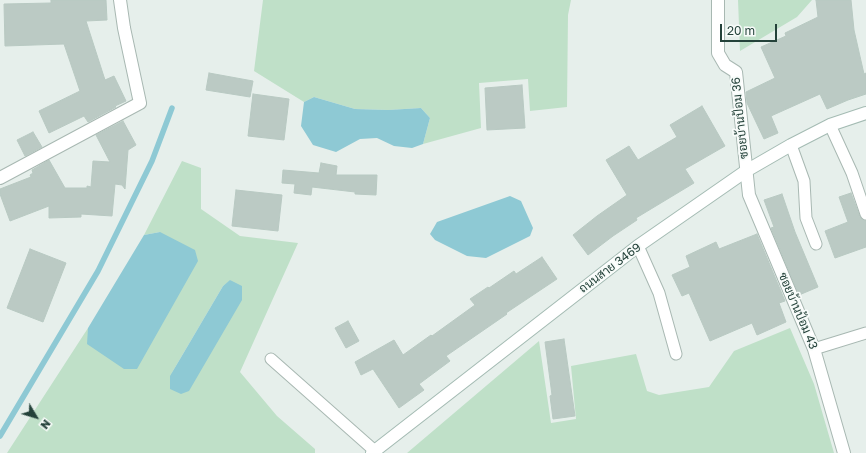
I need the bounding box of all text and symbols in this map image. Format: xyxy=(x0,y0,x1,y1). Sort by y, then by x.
scale bar xyxy=(722,16,779,42)
text: 20 m xyxy=(727,23,755,38)
street label: ซอยบ้านป้อม 36 xyxy=(729,76,751,160)
street label: ถนนสาย 3469 xyxy=(576,240,644,296)
street label: ซอยบ้านป้อม 43 xyxy=(775,270,821,352)
north arrow xyxy=(16,397,56,437)
text: N xyxy=(38,417,54,432)

